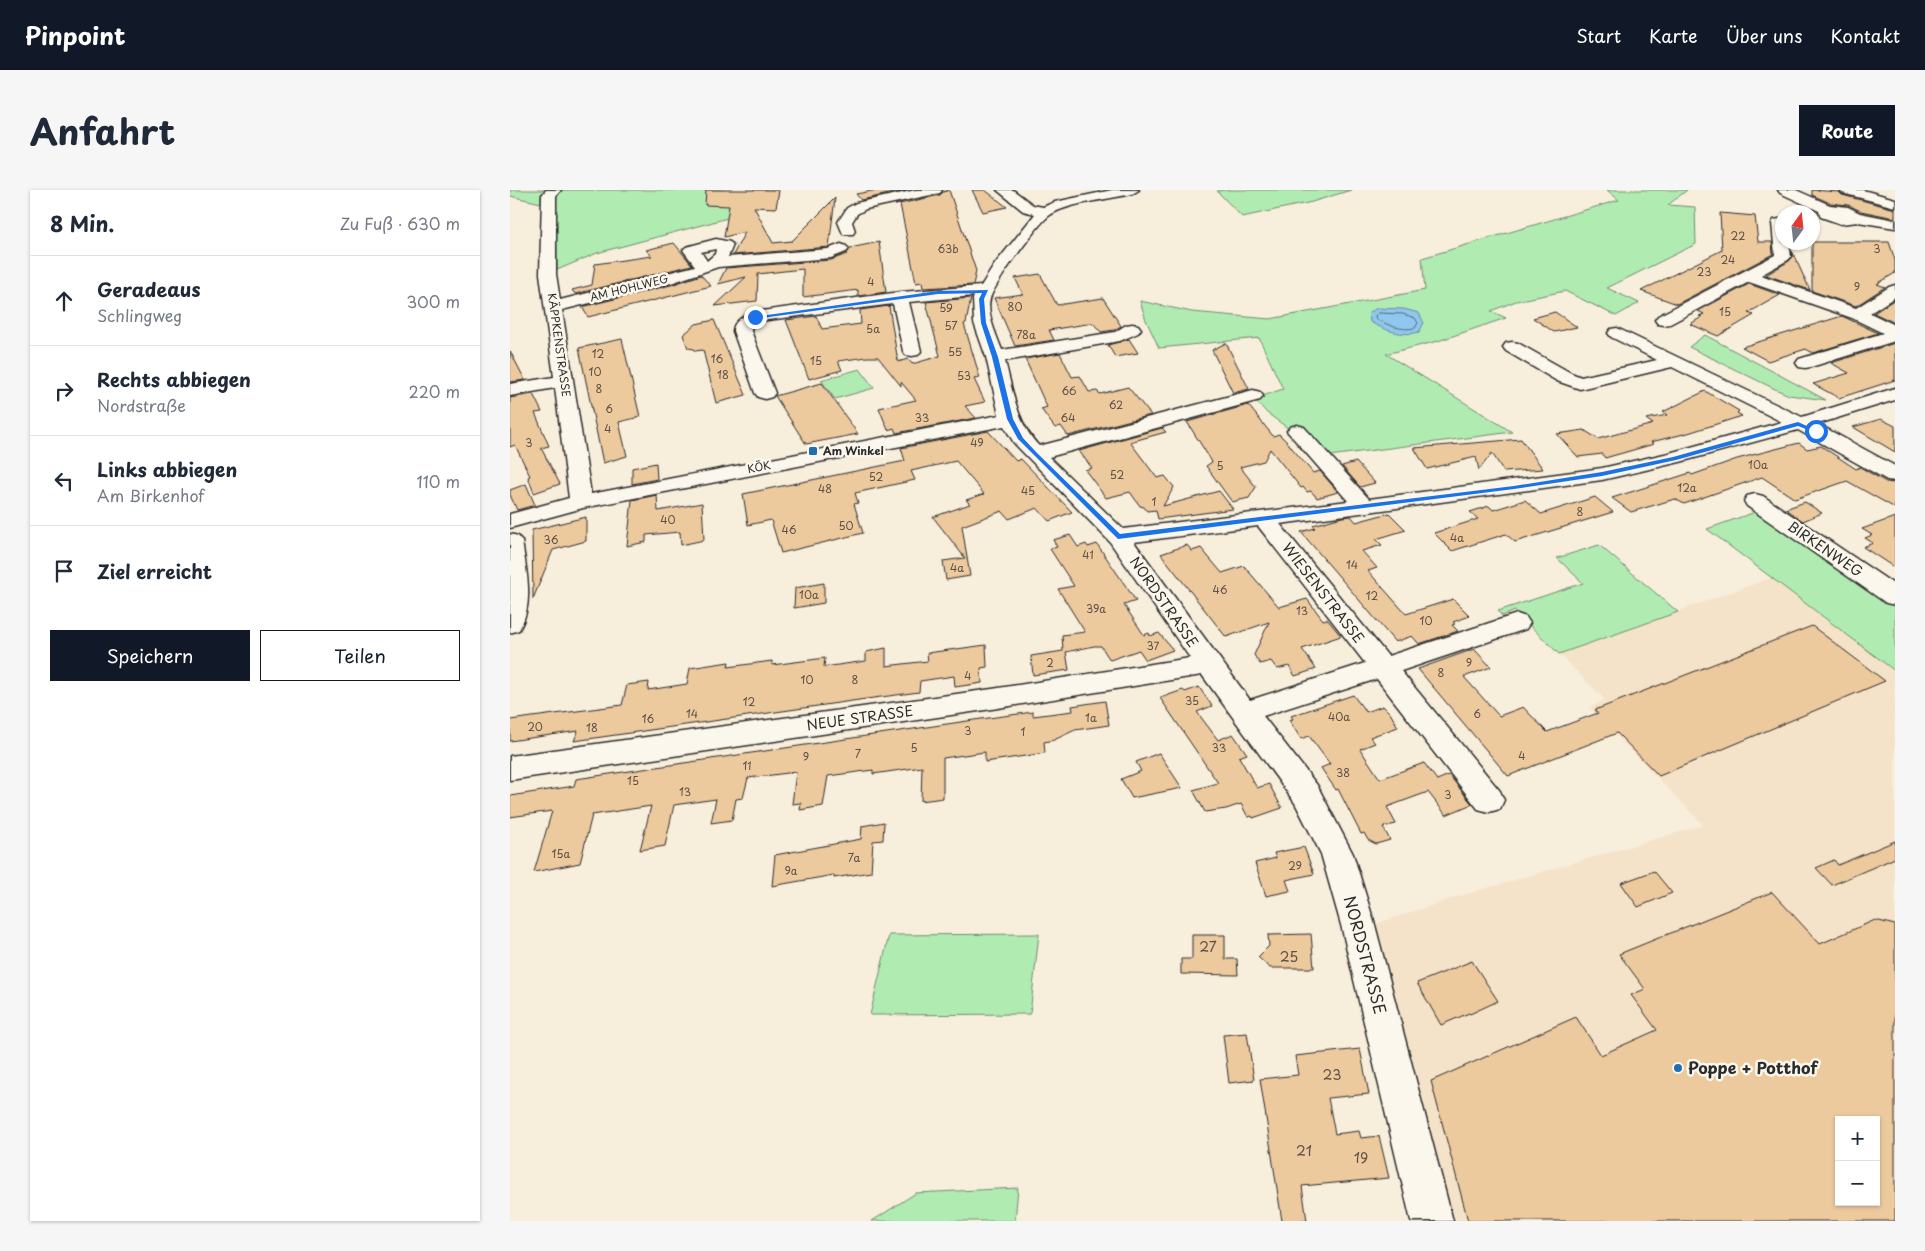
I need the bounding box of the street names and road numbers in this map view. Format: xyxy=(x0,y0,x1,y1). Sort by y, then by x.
street label: AM HOHLWEG xyxy=(588,270,670,305)
street label: KÄPPKENSTRASSE xyxy=(544,292,575,398)
street label: KÖK xyxy=(746,456,772,477)
street label: BIRKENWEG xyxy=(1783,516,1867,582)
street label: WIESENSTRASSE xyxy=(1277,538,1369,647)
street label: NORDSTRASSE xyxy=(1125,552,1204,651)
street label: NEUE STRASSE xyxy=(805,700,915,735)
street label: NORDSTRASSE xyxy=(1339,893,1393,1017)

